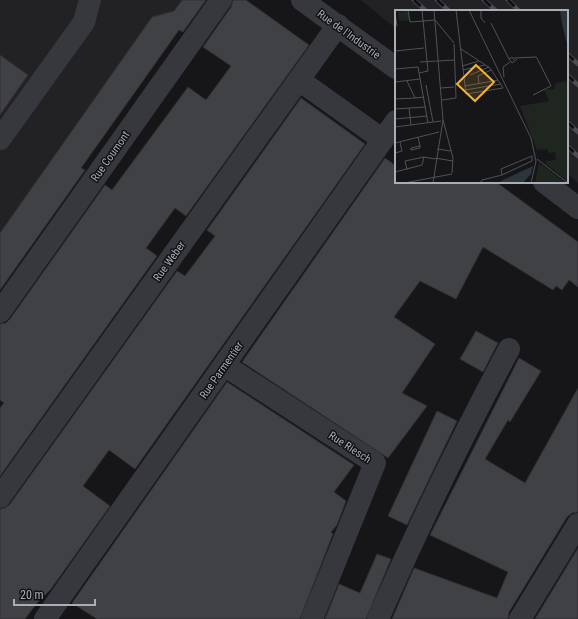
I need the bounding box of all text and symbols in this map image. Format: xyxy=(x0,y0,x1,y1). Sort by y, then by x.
street label: Rue de l'Industrie xyxy=(315,7,383,62)
inset map xyxy=(395,10,568,183)
street label: Rue Coumont xyxy=(88,129,132,184)
street label: Rue Weber xyxy=(151,238,189,284)
street label: Rue Parmentier xyxy=(197,339,246,401)
street label: Rue Riesch xyxy=(326,429,373,466)
scale bar xyxy=(14,581,95,607)
text: 20 m xyxy=(20,588,44,602)

